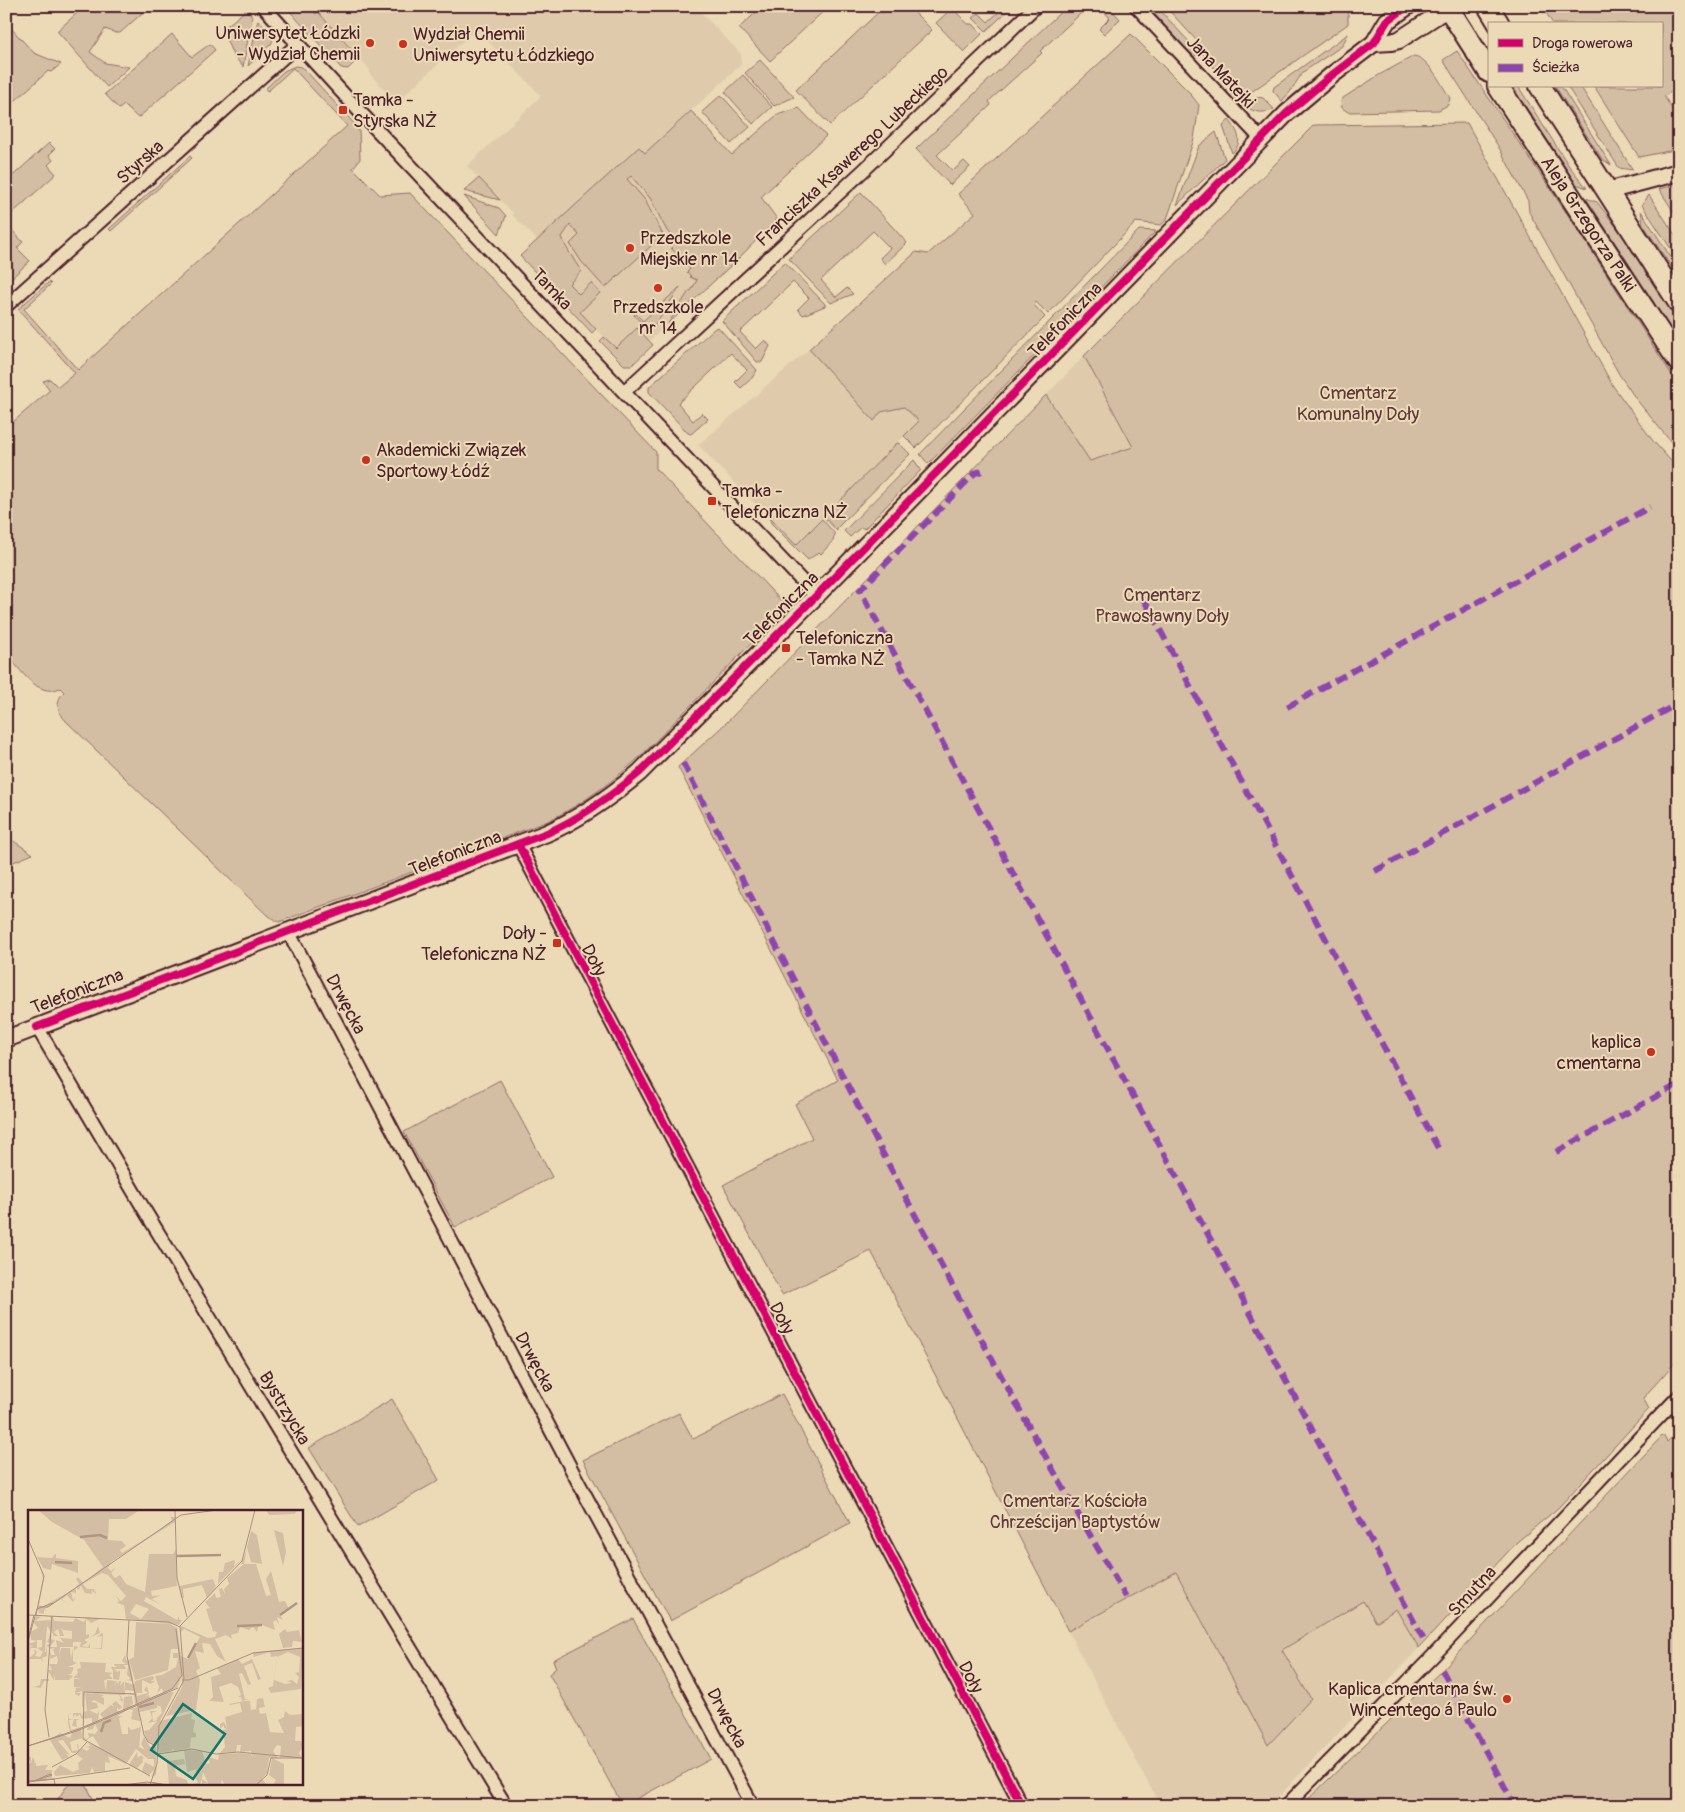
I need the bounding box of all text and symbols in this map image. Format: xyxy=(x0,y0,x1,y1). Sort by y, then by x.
place label: Uniwersytet Łódzki - Wydział Chemii xyxy=(215,22,360,66)
legend xyxy=(1488,22,1662,88)
place label: Wydział Chemii Uniwersytetu Łódzkiego xyxy=(413,23,595,67)
street label: Jana Matejki xyxy=(1181,31,1260,113)
text: Droga rowerowa xyxy=(1532,34,1633,53)
marker: Uniwersytet Łódzki - Wydział Chemii xyxy=(364,37,376,49)
marker: Wydział Chemii Uniwersytetu Łódzkiego xyxy=(397,38,409,50)
text: Ścieżka xyxy=(1532,58,1580,77)
street label: Franciszka Ksawerego Lubeckiego xyxy=(751,61,954,252)
place label: Tamka - Styrska NŻ xyxy=(353,89,438,133)
marker: Tamka - Styrska NŻ xyxy=(337,104,349,116)
street label: Styrska xyxy=(112,135,169,190)
street label: Aleja Grzegorza Palki xyxy=(1535,152,1641,296)
place label: Przedszkole Miejskie nr 14 xyxy=(640,227,739,271)
marker: Przedszkole Miejskie nr 14 xyxy=(624,242,636,254)
street label: Tamka xyxy=(526,264,577,315)
street label: Telefoniczna xyxy=(1023,277,1107,363)
marker: Przedszkole nr 14 xyxy=(652,282,664,294)
place label: Przedszkole nr 14 xyxy=(613,296,704,340)
park label: Cmentarz Komunalny Doły xyxy=(1297,382,1419,426)
place label: Akademicki Związek Sportowy Łódź xyxy=(376,439,527,483)
marker: Akademicki Związek Sportowy Łódź xyxy=(360,454,372,466)
place label: Tamka - Telefoniczna NŻ xyxy=(722,480,848,524)
marker: Tamka - Telefoniczna NŻ xyxy=(706,495,718,507)
street label: Telefoniczna xyxy=(739,567,824,652)
park label: Cmentarz Prawosławny Doły xyxy=(1095,584,1229,628)
place label: Telefoniczna - Tamka NŻ xyxy=(796,627,893,671)
marker: Telefoniczna - Tamka NŻ xyxy=(780,642,792,654)
street label: Telefoniczna xyxy=(406,825,505,882)
place label: Doły - Telefoniczna NŻ xyxy=(421,922,547,966)
marker: Doły - Telefoniczna NŻ xyxy=(551,937,563,949)
street label: Doły xyxy=(576,940,612,981)
street label: Telefoniczna xyxy=(28,963,127,1020)
street label: Drwęcka xyxy=(320,970,371,1038)
place label: kaplica cmentarna xyxy=(1557,1031,1641,1075)
marker: kaplica cmentarna xyxy=(1645,1046,1657,1058)
street label: Doły xyxy=(764,1298,800,1339)
street label: Drwęcka xyxy=(509,1328,560,1396)
street label: Bystrzycka xyxy=(254,1367,315,1449)
park label: Cmentarz Kościoła Chrześcijan Baptystów xyxy=(990,1490,1160,1534)
inset map xyxy=(28,1510,302,1784)
street label: Smutna xyxy=(1443,1561,1502,1622)
street label: Doły xyxy=(953,1657,989,1698)
place label: Kaplica cmentarna św. Wincentego á Paulo xyxy=(1328,1678,1497,1722)
street label: Drwęcka xyxy=(701,1684,752,1752)
marker: Kaplica cmentarna św. Wincentego á Paulo xyxy=(1501,1693,1513,1705)

